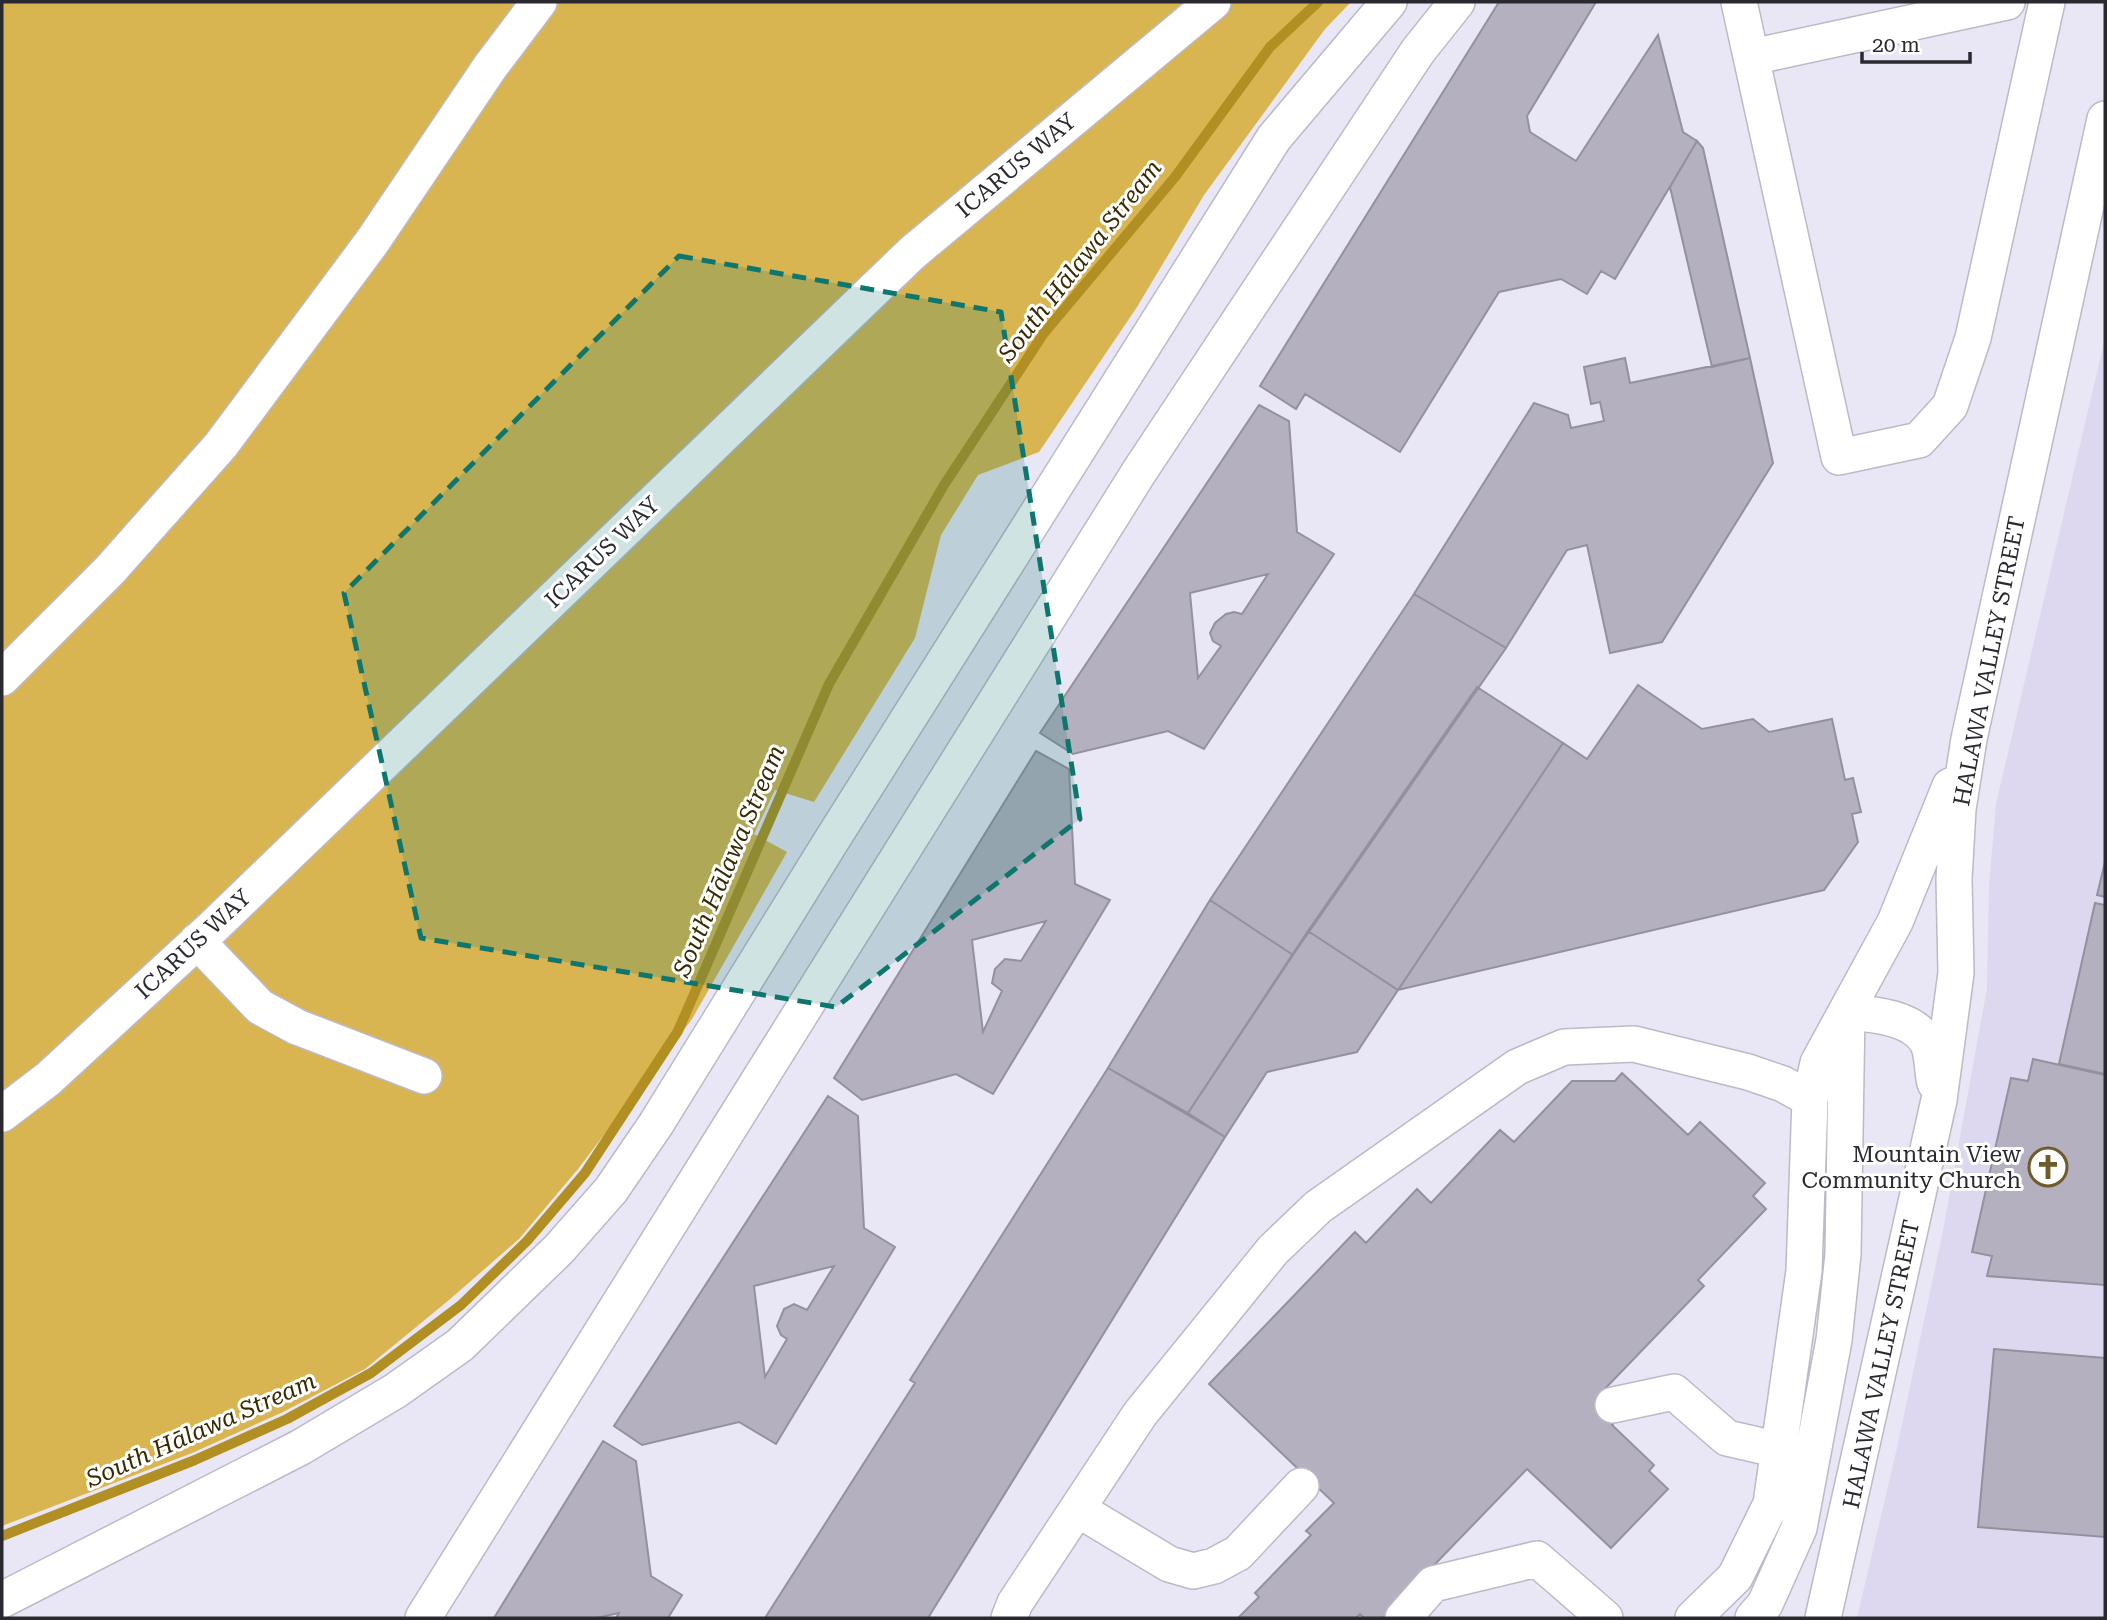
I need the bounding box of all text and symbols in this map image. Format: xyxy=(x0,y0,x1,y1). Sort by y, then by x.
scale bar xyxy=(1862,21,1970,65)
text: 20 m xyxy=(1872,33,1920,57)
street label: ICARUS WAY xyxy=(951,107,1082,223)
water label: South Hālawa Stream xyxy=(992,154,1168,368)
street label: ICARUS WAY xyxy=(540,491,665,614)
street label: HALAWA VALLEY STREET xyxy=(1948,514,2031,808)
water label: South Hālawa Stream xyxy=(667,741,790,982)
street label: ICARUS WAY xyxy=(130,884,257,1005)
place label: Mountain View Community Church xyxy=(1801,1141,2021,1194)
church icon: Mountain View Community Church xyxy=(2027,1146,2069,1188)
street label: HALAWA VALLEY STREET xyxy=(1838,1217,1925,1511)
water label: South Hālawa Stream xyxy=(81,1367,320,1494)

